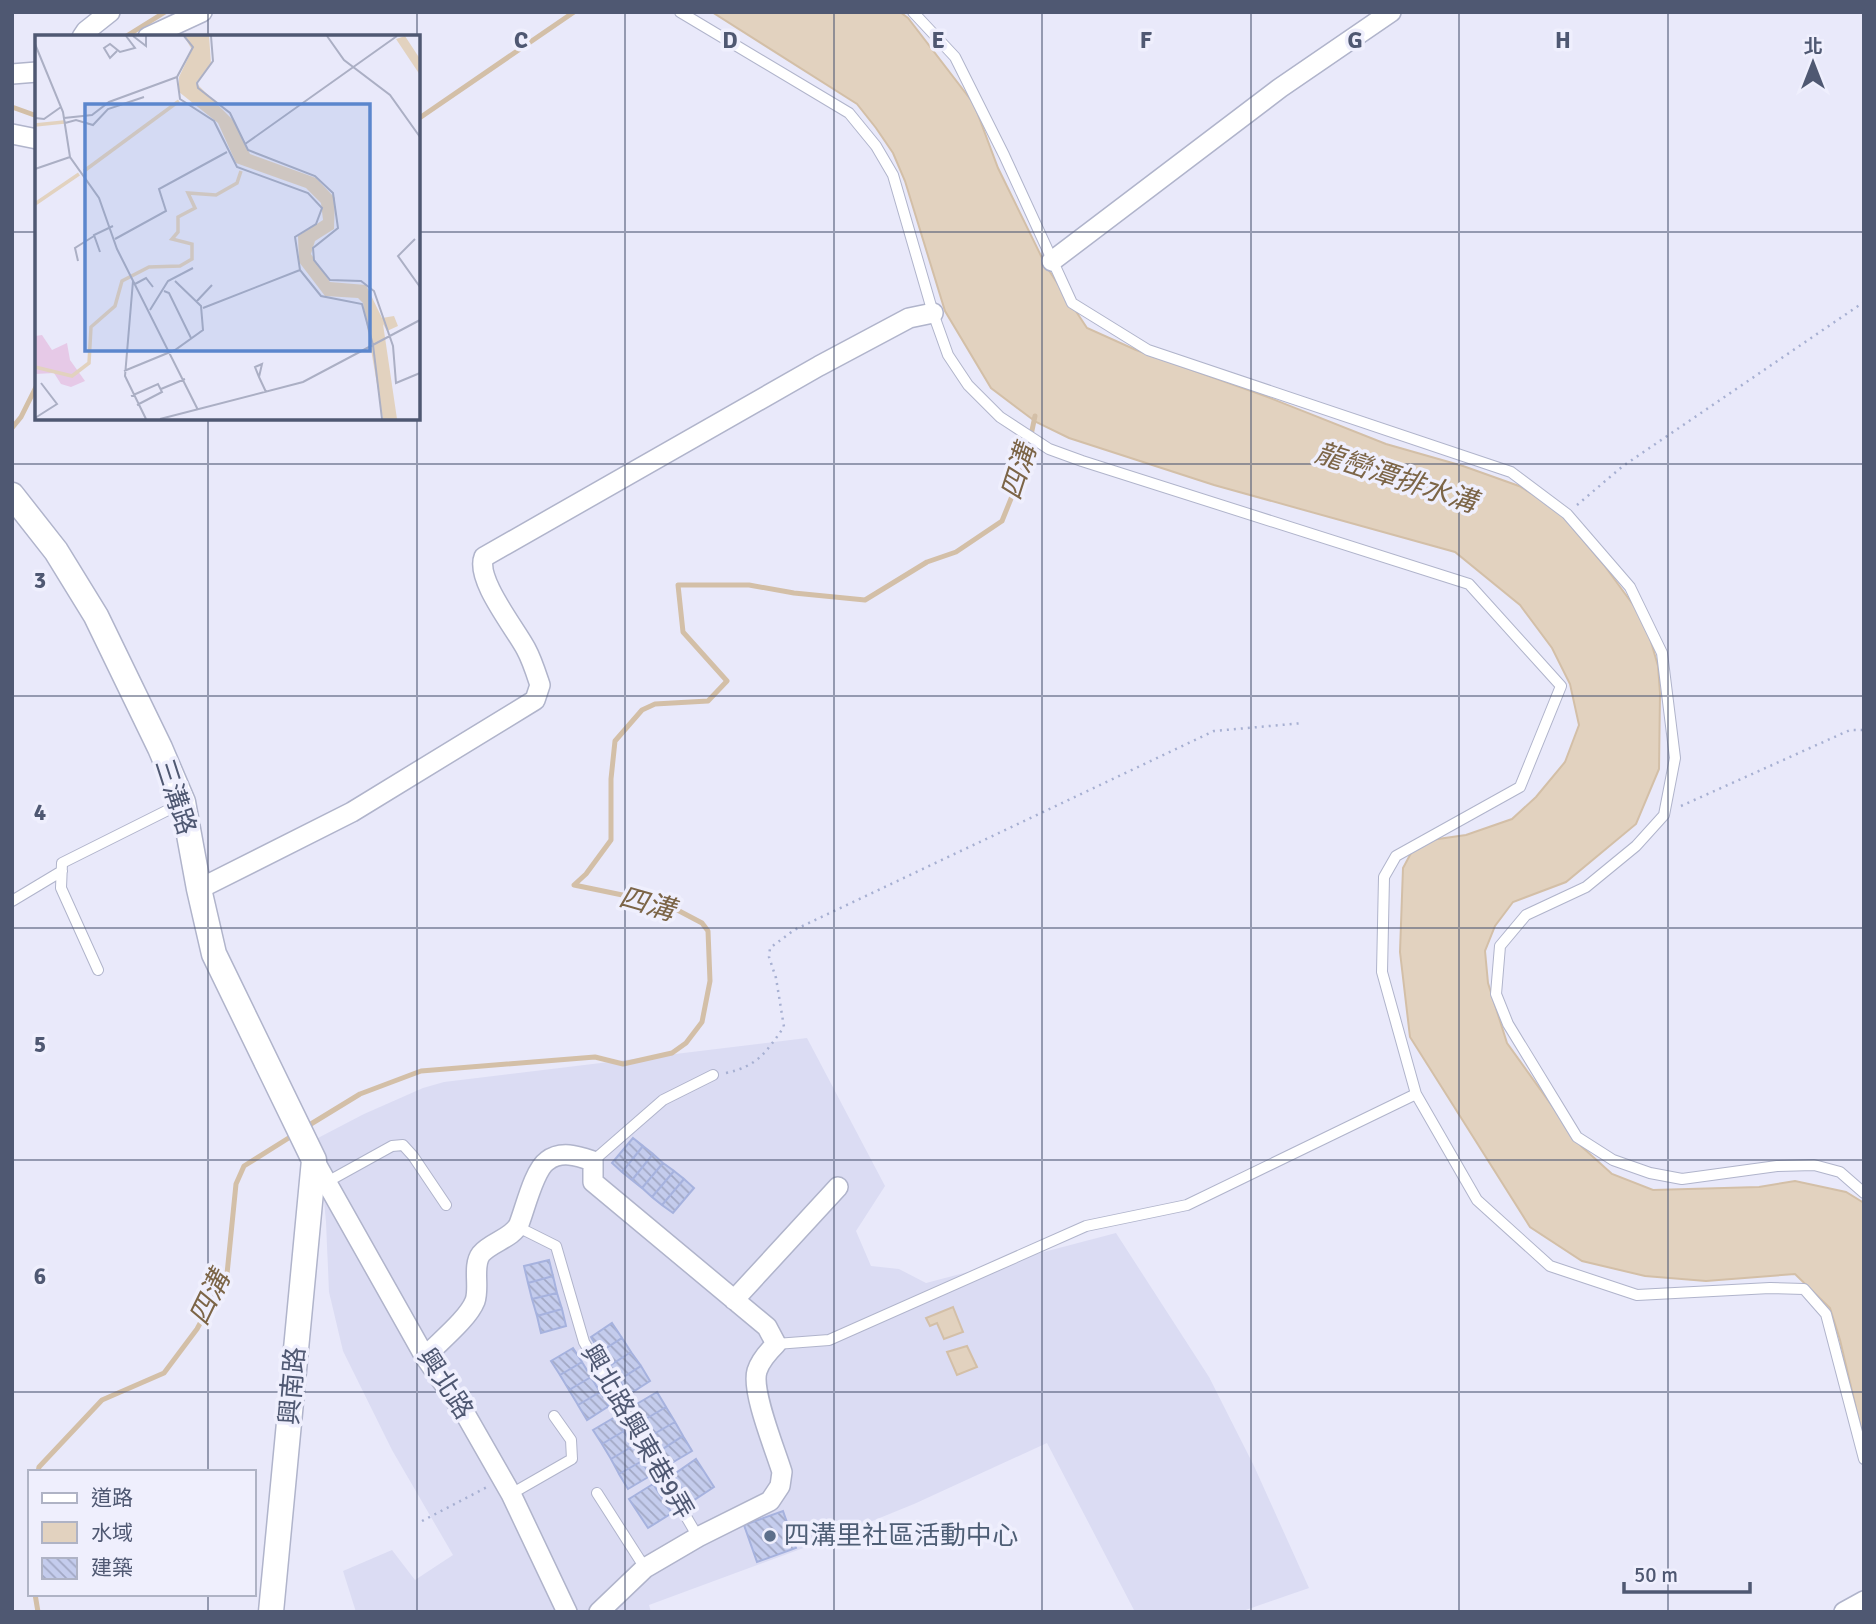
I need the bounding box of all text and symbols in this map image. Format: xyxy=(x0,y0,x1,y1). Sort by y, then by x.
text: C xyxy=(514,26,528,55)
text: D xyxy=(722,26,738,55)
text: E xyxy=(931,26,945,55)
text: F xyxy=(1140,26,1152,55)
text: G xyxy=(1347,26,1363,55)
text: H xyxy=(1555,26,1571,55)
north arrow xyxy=(1778,28,1848,98)
inset map xyxy=(35,35,420,420)
text: 北 xyxy=(1803,35,1823,59)
water label: 四溝 xyxy=(994,436,1045,504)
water label: 龍巒潭排水溝 xyxy=(1311,436,1485,521)
text: 3 xyxy=(34,566,46,595)
street label: 三溝路 xyxy=(148,755,202,839)
text: 4 xyxy=(34,798,46,827)
water label: 四溝 xyxy=(615,880,682,929)
text: 5 xyxy=(34,1030,46,1059)
text: 6 xyxy=(34,1262,46,1291)
water label: 四溝 xyxy=(182,1262,239,1331)
street label: 興北路興東巷9弄 xyxy=(574,1339,700,1525)
street label: 興北路 xyxy=(410,1343,480,1425)
street label: 興南路 xyxy=(274,1346,312,1426)
legend xyxy=(28,1470,256,1596)
text: 道路 xyxy=(91,1485,133,1511)
text: 水域 xyxy=(91,1520,133,1546)
place label: 四溝里社區活動中心 xyxy=(784,1520,1018,1552)
marker: 四溝里社區活動中心 xyxy=(762,1528,778,1544)
scale bar xyxy=(1624,1550,1750,1594)
text: 建築 xyxy=(91,1555,133,1581)
text: 50 m xyxy=(1634,1562,1678,1588)

